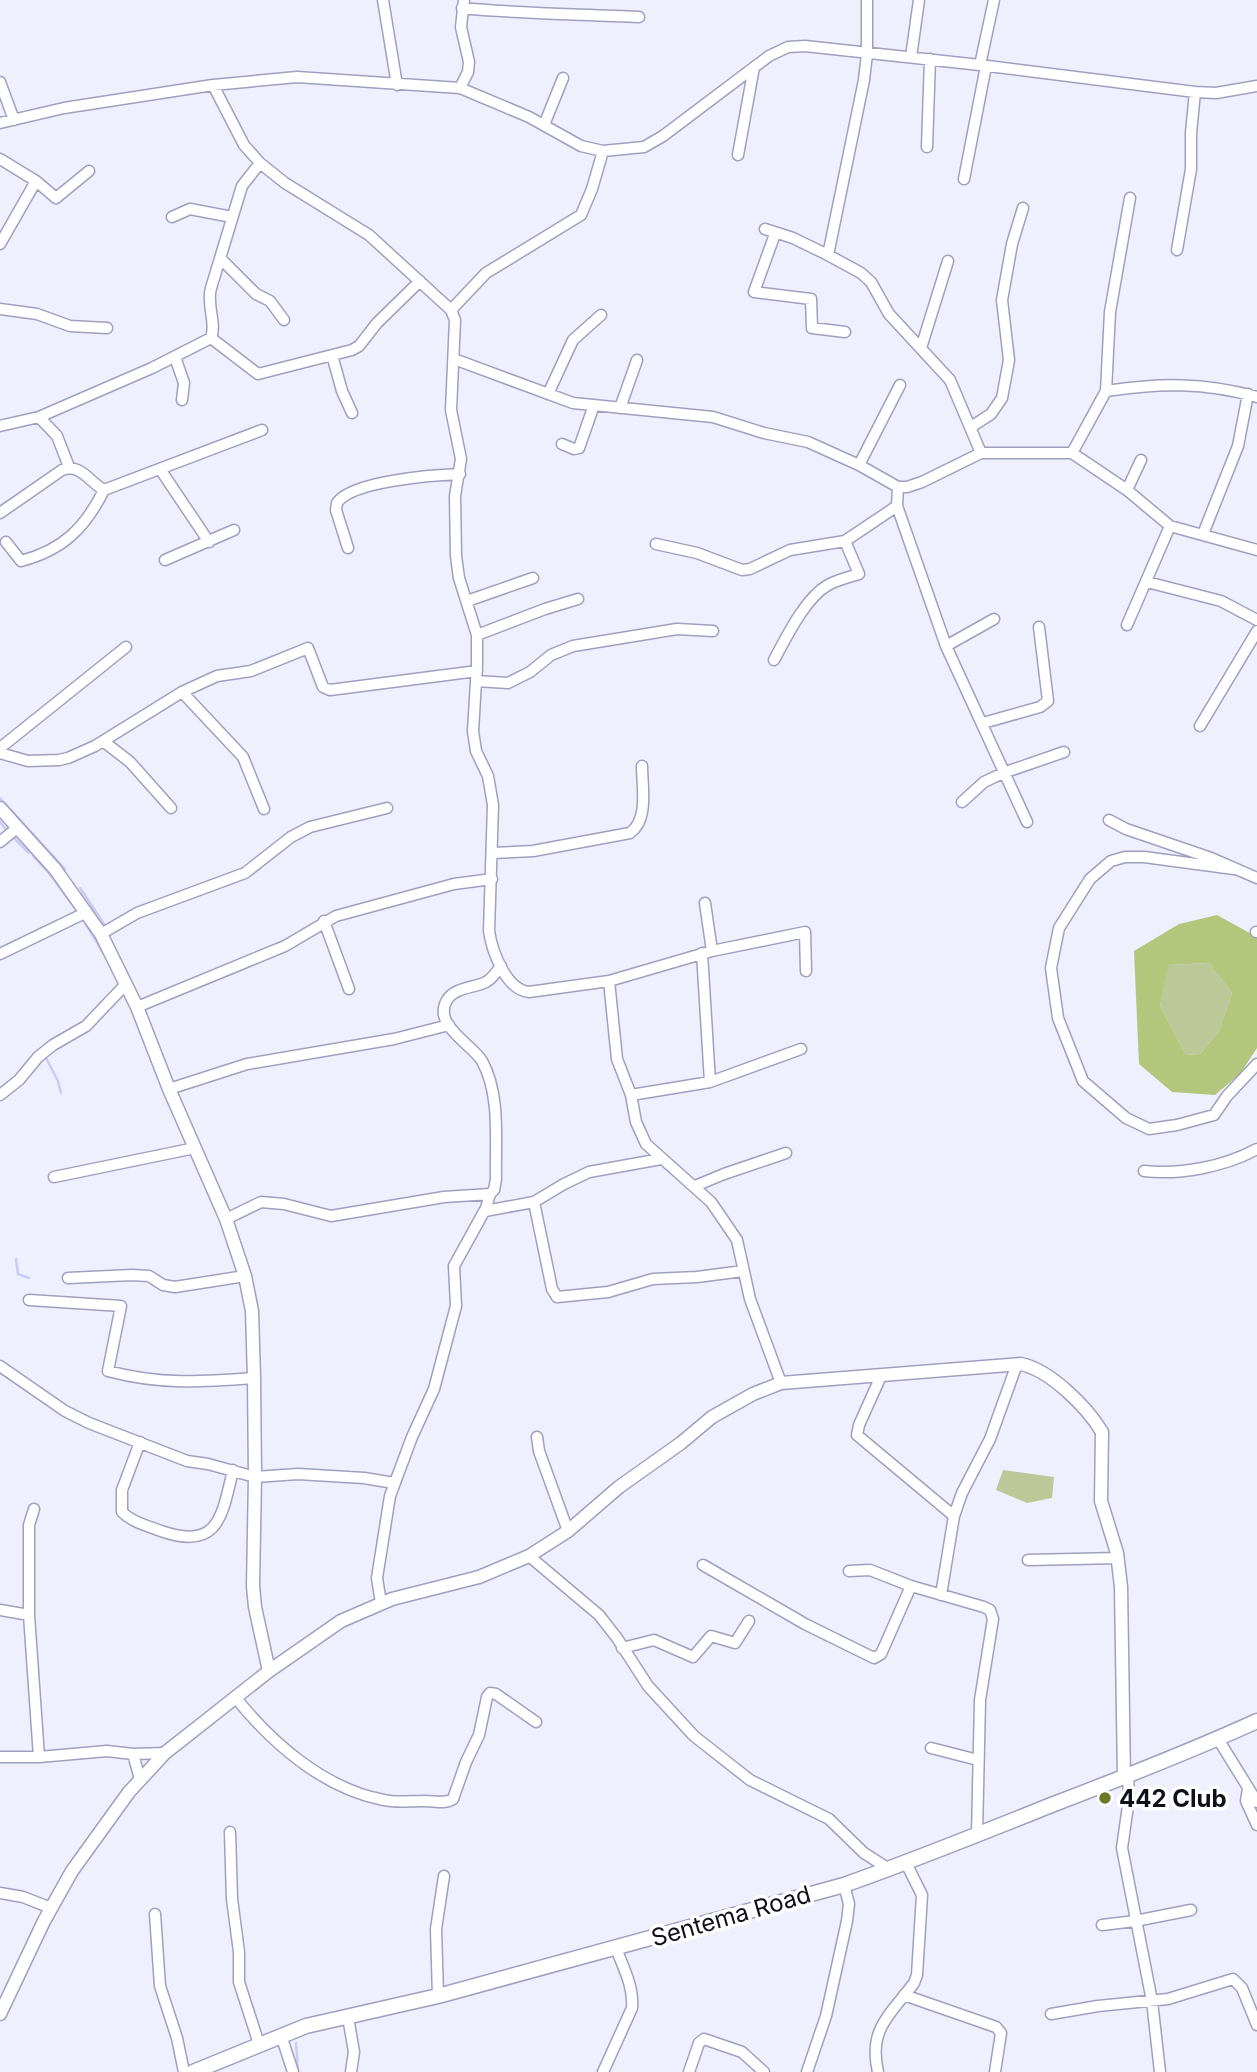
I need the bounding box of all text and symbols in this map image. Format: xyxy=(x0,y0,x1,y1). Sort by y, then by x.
place label: 442 Club xyxy=(1119,1784,1227,1813)
marker: 442 Club xyxy=(1097,1790,1113,1806)
street label: Sentema Road xyxy=(648,1879,814,1953)

